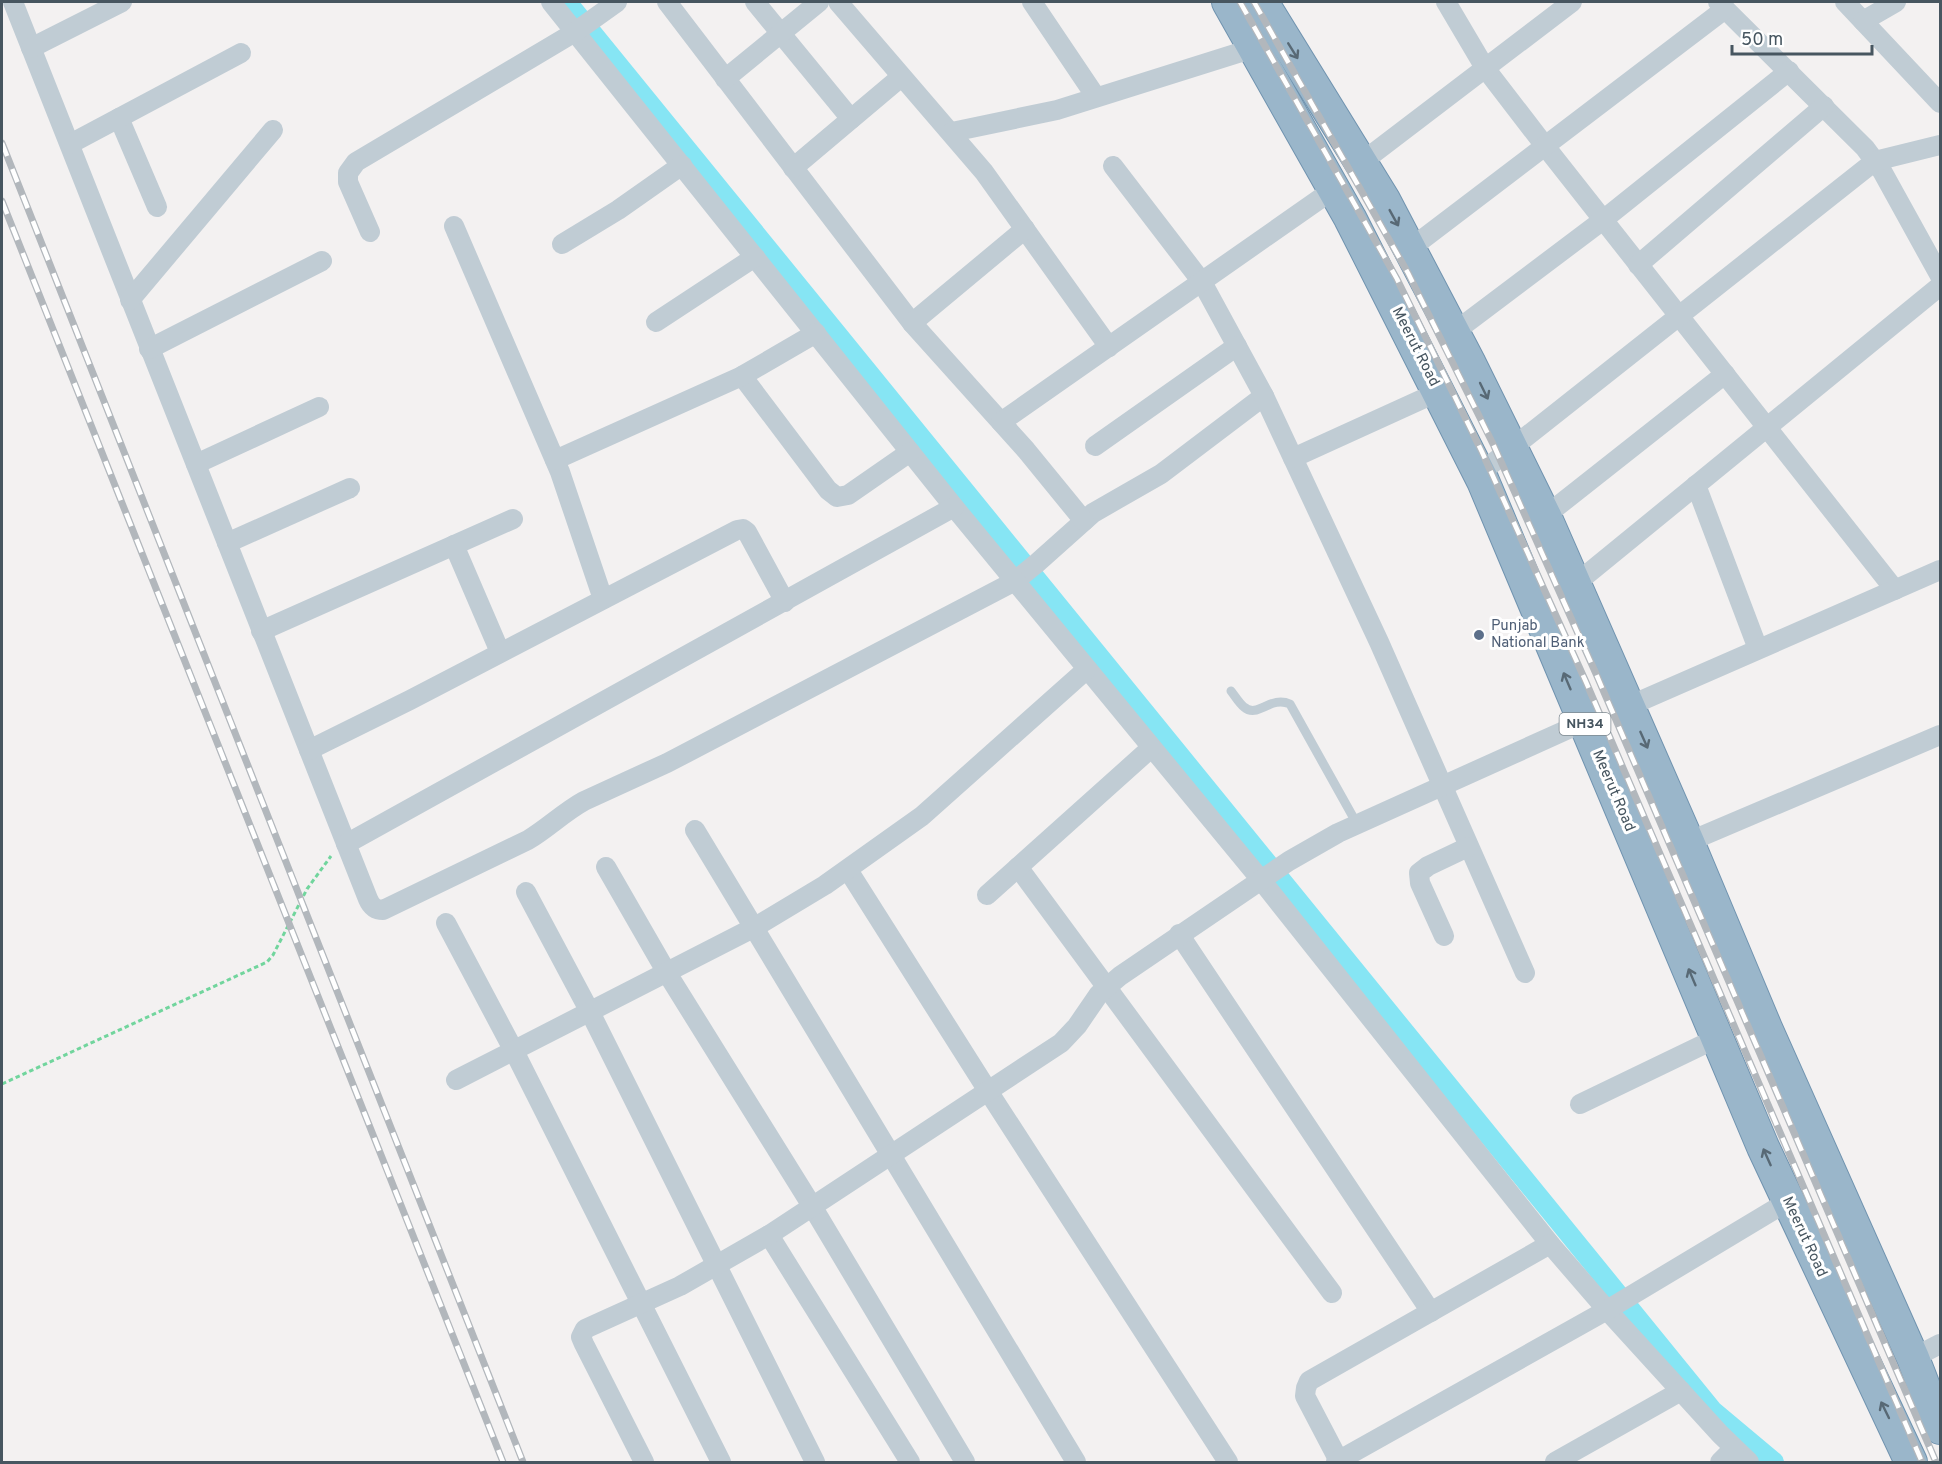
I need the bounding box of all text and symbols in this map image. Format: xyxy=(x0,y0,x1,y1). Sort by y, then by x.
scale bar xyxy=(1732,18,1872,56)
text: 50 m xyxy=(1741,29,1783,52)
one-way arrow xyxy=(1288,42,1300,59)
one-way arrow xyxy=(1389,209,1401,226)
street label: Meerut Road xyxy=(1387,304,1443,390)
one-way arrow xyxy=(1478,382,1490,399)
place label: Punjab National Bank xyxy=(1491,617,1585,653)
marker: Punjab National Bank xyxy=(1472,628,1486,642)
one-way arrow xyxy=(1561,673,1572,691)
road number: NH34 xyxy=(1560,713,1610,735)
one-way arrow xyxy=(1639,730,1650,749)
street label: Meerut Road xyxy=(1587,747,1639,835)
one-way arrow xyxy=(1686,969,1697,987)
one-way arrow xyxy=(1761,1148,1772,1166)
street label: Meerut Road xyxy=(1777,1194,1831,1280)
one-way arrow xyxy=(1879,1401,1891,1419)

